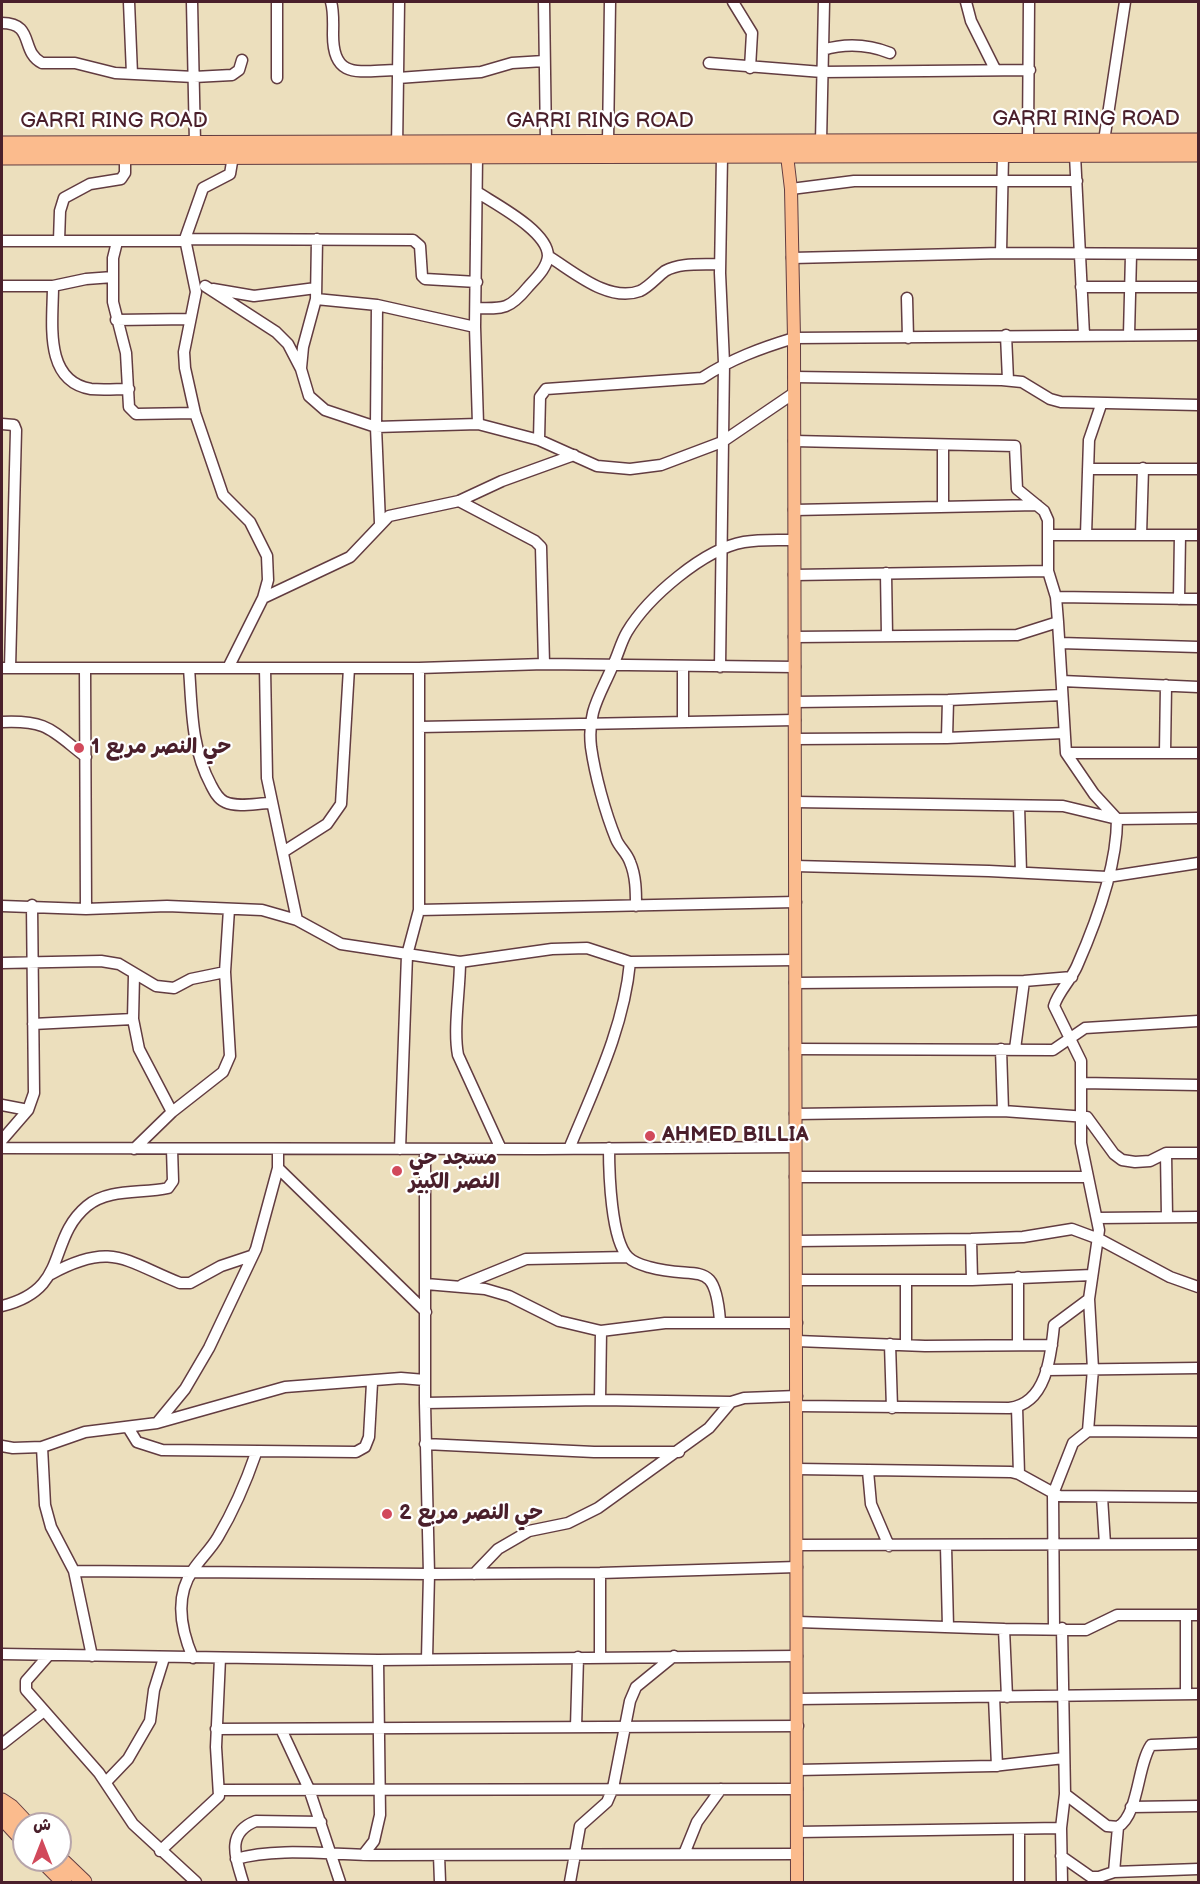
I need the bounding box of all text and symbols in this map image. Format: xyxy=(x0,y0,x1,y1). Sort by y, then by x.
street label: GARRI RING ROAD xyxy=(992,107,1180,133)
street label: GARRI RING ROAD xyxy=(20,109,208,135)
street label: GARRI RING ROAD xyxy=(506,109,694,135)
place label: حي النصر مربع 1 xyxy=(91,735,231,761)
marker: حي النصر مربع 1 xyxy=(72,741,86,755)
place label: AHMED BILLIA xyxy=(662,1123,809,1149)
marker: AHMED BILLIA xyxy=(643,1129,657,1143)
place label: مسجد حي النصر الكبير xyxy=(409,1146,500,1196)
marker: مسجد حي النصر الكبير xyxy=(390,1164,404,1178)
place label: حي النصر مربع 2 xyxy=(399,1501,543,1527)
marker: حي النصر مربع 2 xyxy=(380,1507,394,1521)
north arrow xyxy=(12,1812,72,1872)
text: ش xyxy=(33,1816,51,1835)

